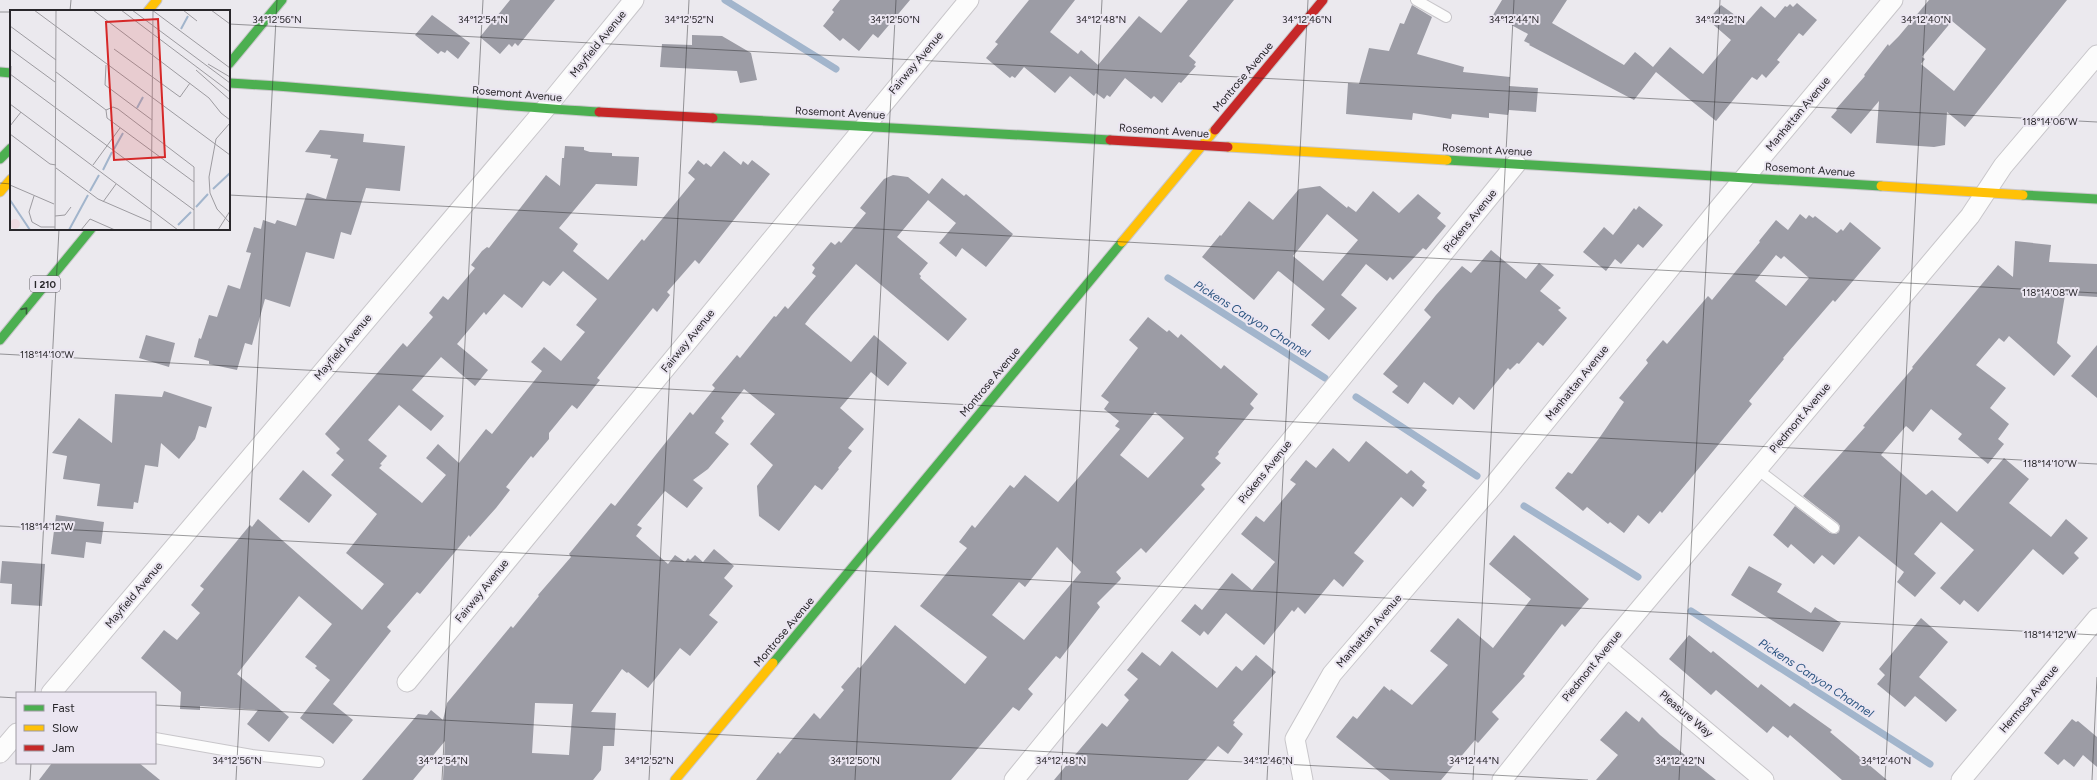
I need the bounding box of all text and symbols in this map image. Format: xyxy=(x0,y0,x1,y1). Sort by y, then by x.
street label: Mayfield Avenue xyxy=(567,8,629,80)
inset map xyxy=(10,10,230,230)
text: 34°12'56"N xyxy=(252,13,302,26)
text: 34°12'54"N xyxy=(458,13,508,26)
text: 34°12'52"N xyxy=(664,13,714,26)
text: 34°12'50"N xyxy=(870,13,920,26)
text: 34°12'48"N xyxy=(1076,13,1126,26)
text: 34°12'46"N xyxy=(1282,13,1332,26)
text: 34°12'44"N xyxy=(1489,13,1539,26)
text: 34°12'42"N xyxy=(1695,13,1745,26)
text: 34°12'40"N xyxy=(1901,13,1951,26)
street label: Fairway Avenue xyxy=(886,29,946,97)
street label: Montrose Avenue xyxy=(1210,39,1276,115)
street label: Manhattan Avenue xyxy=(1763,74,1833,154)
street label: Rosemont Avenue xyxy=(471,84,563,104)
street label: Rosemont Avenue xyxy=(795,104,885,122)
text: 118°14'06"W xyxy=(2022,115,2078,128)
street label: Rosemont Avenue xyxy=(1118,121,1210,141)
street label: Rosemont Avenue xyxy=(1442,141,1532,159)
street label: Rosemont Avenue xyxy=(1764,160,1856,180)
street label: Pickens Avenue xyxy=(1441,187,1499,255)
road number: I 210 xyxy=(30,276,60,292)
water label: Pickens Canyon Channel xyxy=(1191,278,1313,361)
text: 118°14'08"W xyxy=(2022,286,2078,299)
one-way arrow xyxy=(20,307,27,314)
street label: Fairway Avenue xyxy=(659,307,717,375)
street label: Mayfield Avenue xyxy=(312,311,374,383)
street label: Manhattan Avenue xyxy=(1543,343,1611,423)
street label: Montrose Avenue xyxy=(957,344,1023,420)
text: 118°14'10"W xyxy=(20,348,74,361)
street label: Piedmont Avenue xyxy=(1767,380,1833,456)
street label: Pickens Avenue xyxy=(1236,438,1294,506)
text: 118°14'10"W xyxy=(2023,457,2077,470)
text: 118°14'12"W xyxy=(21,520,74,533)
street label: Fairway Avenue xyxy=(453,557,511,625)
street label: Mayfield Avenue xyxy=(103,559,165,631)
street label: Manhattan Avenue xyxy=(1334,592,1404,670)
street label: Montrose Avenue xyxy=(751,594,817,670)
street label: Piedmont Avenue xyxy=(1559,628,1625,704)
text: 118°14'12"W xyxy=(2024,628,2077,641)
water label: Pickens Canyon Channel xyxy=(1756,636,1876,721)
street label: Hermosa Avenue xyxy=(1997,662,2061,736)
street label: Pleasure Way xyxy=(1657,688,1715,740)
legend xyxy=(16,692,156,764)
text: Fast xyxy=(52,701,75,715)
text: Slow xyxy=(52,721,79,735)
text: Jam xyxy=(52,741,75,755)
text: 34°12'56"N xyxy=(212,754,262,767)
text: 34°12'54"N xyxy=(418,754,468,767)
text: 34°12'52"N xyxy=(624,754,674,767)
text: 34°12'50"N xyxy=(830,754,880,767)
text: 34°12'48"N xyxy=(1036,754,1086,767)
text: 34°12'46"N xyxy=(1243,754,1293,767)
text: 34°12'44"N xyxy=(1449,754,1499,767)
text: 34°12'42"N xyxy=(1655,754,1705,767)
text: 34°12'40"N xyxy=(1861,754,1911,767)

